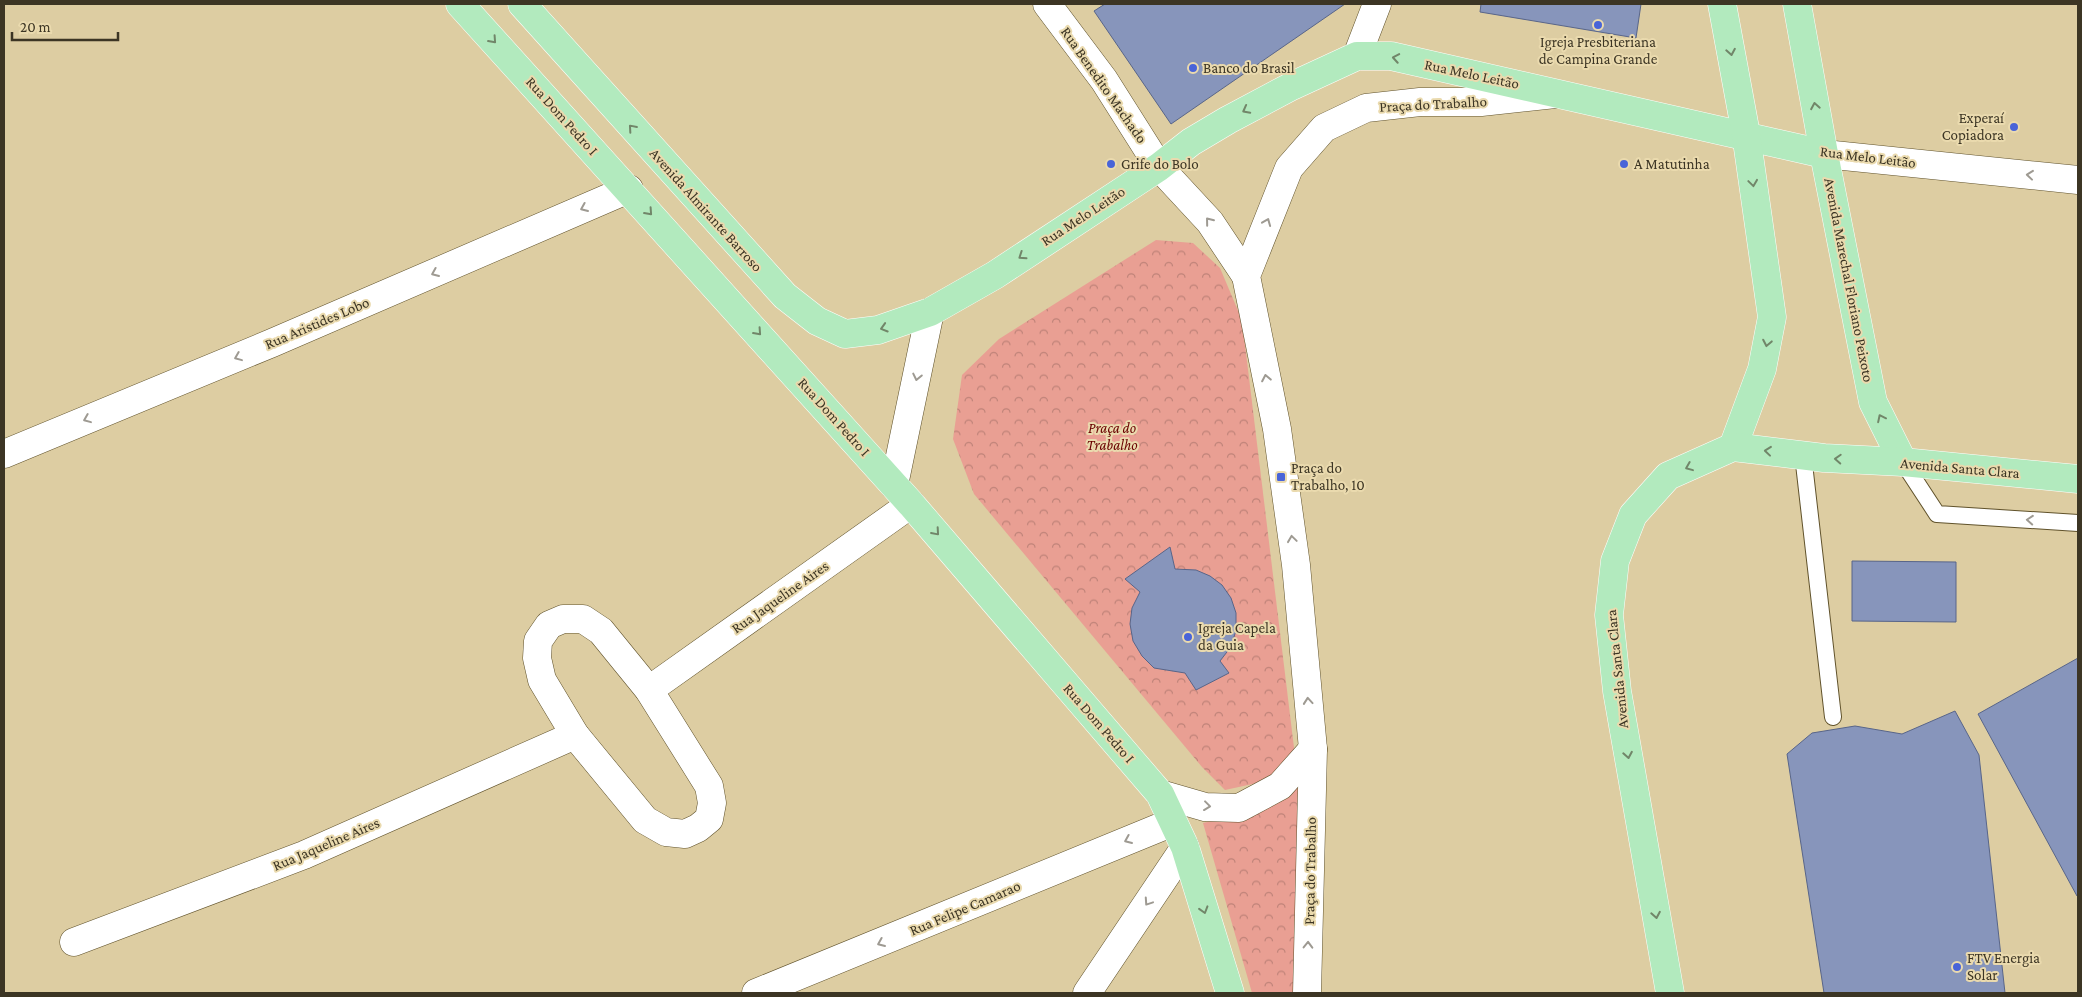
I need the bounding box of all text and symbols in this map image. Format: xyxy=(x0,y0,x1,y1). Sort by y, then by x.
scale bar xyxy=(12,10,119,42)
text: 20 m xyxy=(20,19,51,35)
marker: Igreja Presbiteriana de Campina Grande xyxy=(1592,19,1604,31)
street label: Rua Benedito Machado xyxy=(1058,24,1150,146)
one-way arrow xyxy=(487,34,496,43)
place label: Igreja Presbiteriana de Campina Grande xyxy=(1539,34,1658,68)
one-way arrow xyxy=(1725,47,1736,56)
one-way arrow xyxy=(1392,53,1401,63)
street label: Rua Melo Leitão xyxy=(1423,56,1521,92)
place label: Banco do Brasil xyxy=(1203,60,1295,76)
marker: Banco do Brasil xyxy=(1187,62,1199,74)
street label: Rua Dom Pedro I xyxy=(523,74,601,158)
street label: Praça do Trabalho xyxy=(1379,93,1487,116)
one-way arrow xyxy=(1810,101,1820,110)
one-way arrow xyxy=(1242,104,1251,114)
place label: Experaí Copiadora xyxy=(1942,110,2005,144)
marker: Experaí Copiadora xyxy=(2008,121,2020,133)
one-way arrow xyxy=(629,125,638,134)
street label: Rua Melo Leitão xyxy=(1819,143,1917,171)
street label: Avenida Almirante Barroso xyxy=(646,145,766,275)
place label: Grife do Bolo xyxy=(1121,156,1199,172)
place label: A Matutinha xyxy=(1634,156,1710,172)
marker: Grife do Bolo xyxy=(1105,158,1117,170)
marker: A Matutinha xyxy=(1618,158,1630,170)
one-way arrow xyxy=(2025,170,2033,181)
street label: Avenida Marechal Floriano Peixoto xyxy=(1821,177,1877,383)
one-way arrow xyxy=(1747,179,1758,187)
street label: Rua Melo Leitão xyxy=(1038,183,1128,249)
one-way arrow xyxy=(580,202,589,213)
one-way arrow xyxy=(644,206,653,215)
one-way arrow xyxy=(1206,218,1214,227)
one-way arrow xyxy=(1260,218,1271,227)
one-way arrow xyxy=(1019,250,1028,259)
one-way arrow xyxy=(431,266,440,277)
street label: Rua Aristides Lobo xyxy=(262,294,372,352)
one-way arrow xyxy=(880,322,889,332)
one-way arrow xyxy=(752,327,761,336)
one-way arrow xyxy=(1763,339,1773,348)
one-way arrow xyxy=(234,352,242,362)
one-way arrow xyxy=(912,373,922,382)
one-way arrow xyxy=(1262,374,1272,383)
street label: Rua Dom Pedro I xyxy=(795,375,873,459)
one-way arrow xyxy=(83,413,92,424)
one-way arrow xyxy=(1878,415,1888,424)
park label: Praça do Trabalho xyxy=(1086,420,1138,453)
one-way arrow xyxy=(1764,446,1772,457)
one-way arrow xyxy=(1834,453,1842,464)
street label: Avenida Santa Clara xyxy=(1900,455,2020,481)
place label: Praça do Trabalho, 10 xyxy=(1291,460,1365,493)
one-way arrow xyxy=(1685,461,1694,472)
marker: Praça do Trabalho, 10 xyxy=(1275,471,1287,483)
one-way arrow xyxy=(2025,515,2033,526)
one-way arrow xyxy=(930,527,939,536)
one-way arrow xyxy=(1287,535,1298,543)
street label: Rua Jaqueline Aires xyxy=(728,557,832,637)
street label: Avenida Santa Clara xyxy=(1603,609,1631,729)
place label: Igreja Capela da Guia xyxy=(1198,620,1276,653)
marker: Igreja Capela da Guia xyxy=(1182,631,1194,643)
street label: Rua Dom Pedro I xyxy=(1060,680,1138,766)
one-way arrow xyxy=(1303,696,1314,704)
one-way arrow xyxy=(1622,750,1632,759)
one-way arrow xyxy=(1203,800,1211,811)
street label: Rua Jaqueline Aires xyxy=(270,814,382,875)
street label: Praça do Trabalho xyxy=(1301,817,1320,925)
one-way arrow xyxy=(1124,834,1133,845)
street label: Rua Felipe Camarao xyxy=(907,877,1023,939)
one-way arrow xyxy=(1145,896,1154,906)
one-way arrow xyxy=(1199,905,1209,914)
one-way arrow xyxy=(1650,911,1660,919)
one-way arrow xyxy=(877,936,886,947)
one-way arrow xyxy=(1303,940,1313,948)
place label: FTV Energia Solar xyxy=(1967,950,2040,983)
marker: FTV Energia Solar xyxy=(1951,961,1963,973)

